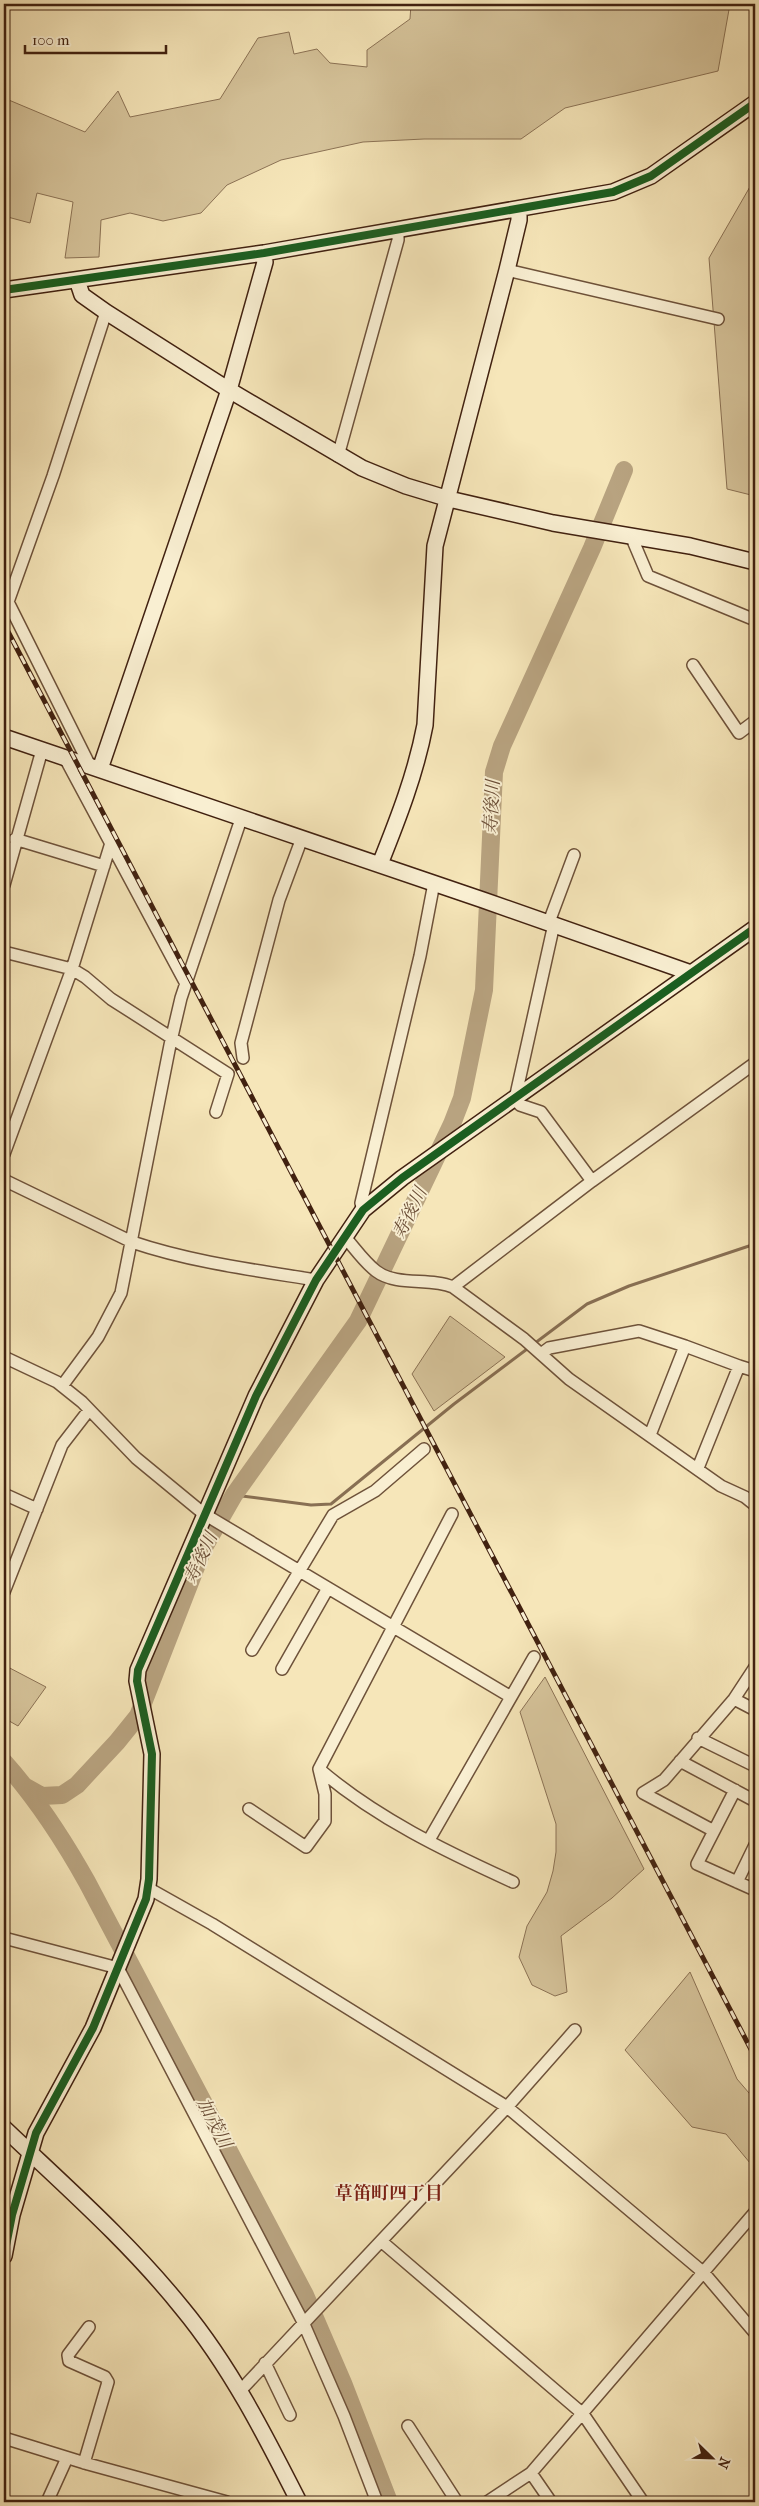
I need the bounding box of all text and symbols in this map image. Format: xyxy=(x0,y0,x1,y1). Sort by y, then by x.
scale bar xyxy=(25,22,166,54)
text: 100 m xyxy=(32,31,70,49)
water label: 寿後川 xyxy=(480,777,504,835)
water label: 寿後川 xyxy=(389,1182,432,1242)
water label: 寿後川 xyxy=(180,1527,223,1587)
water label: 加茂川 xyxy=(192,2094,237,2154)
district label: 草笛町四丁目 xyxy=(335,2183,443,2204)
north arrow xyxy=(686,2434,736,2484)
text: N xyxy=(713,2455,733,2471)

